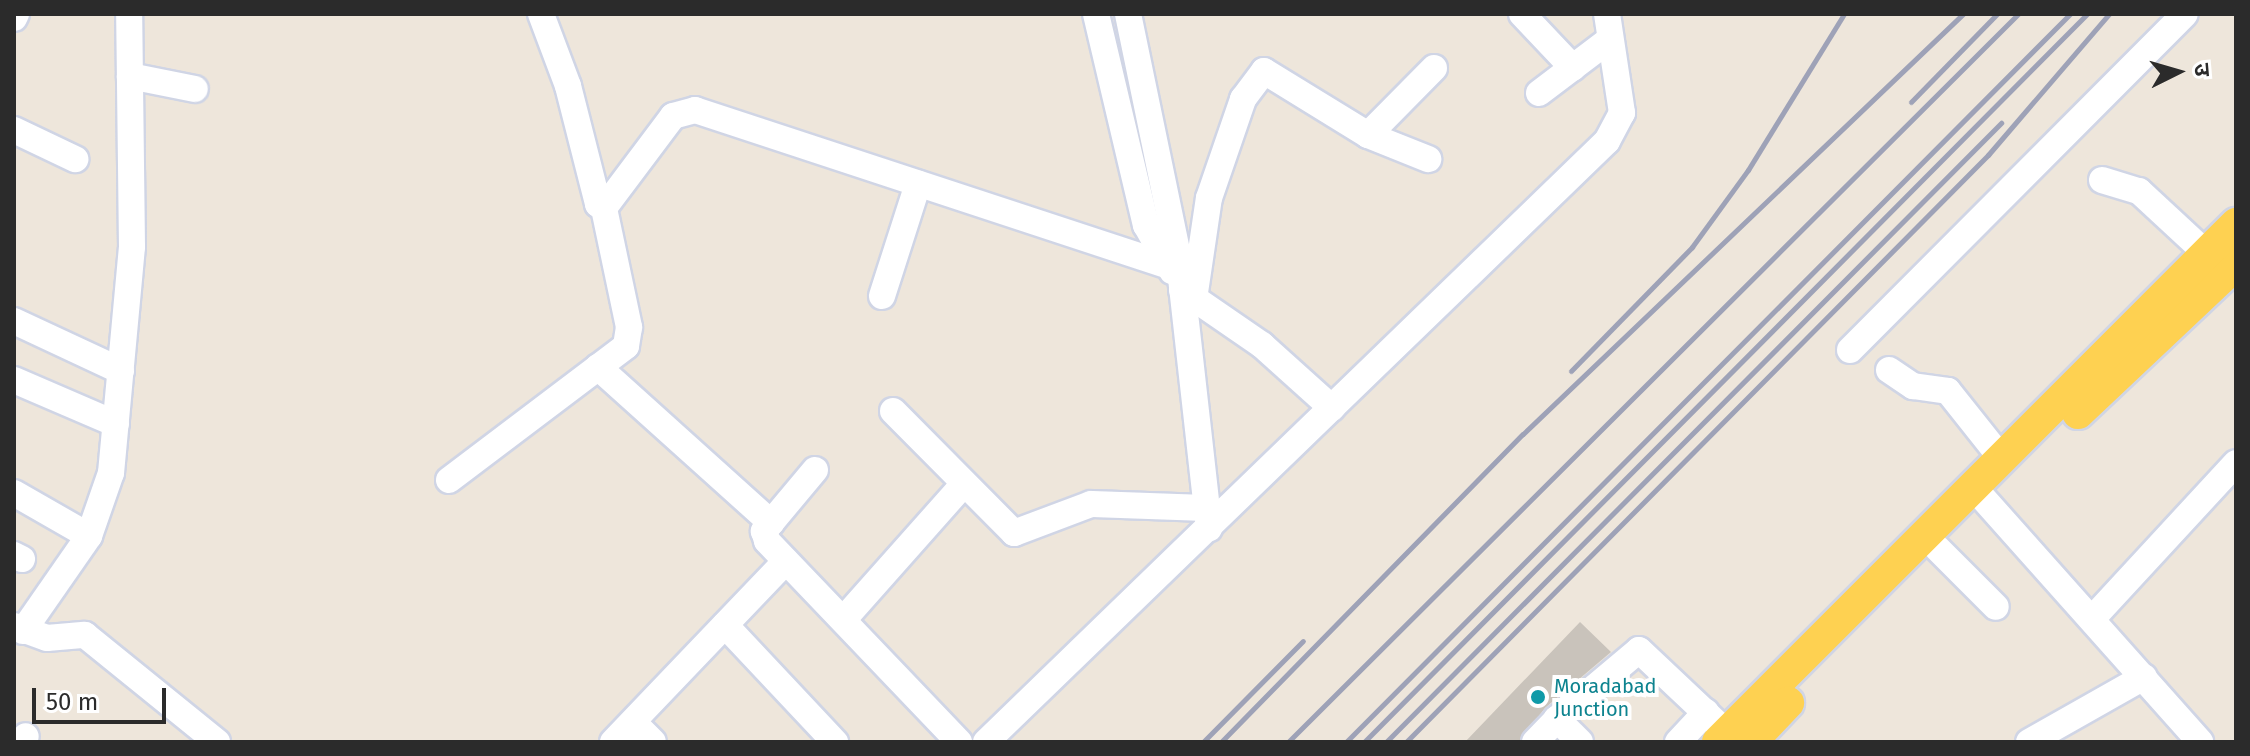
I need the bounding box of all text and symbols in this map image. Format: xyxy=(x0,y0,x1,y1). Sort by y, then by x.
north arrow xyxy=(2138,32,2218,112)
text: उ xyxy=(2188,62,2216,77)
scale bar xyxy=(36,672,170,722)
place label: Moradabad Junction xyxy=(1554,674,1656,721)
text: 50 m xyxy=(46,688,98,716)
marker: Moradabad Junction xyxy=(1529,688,1547,706)

